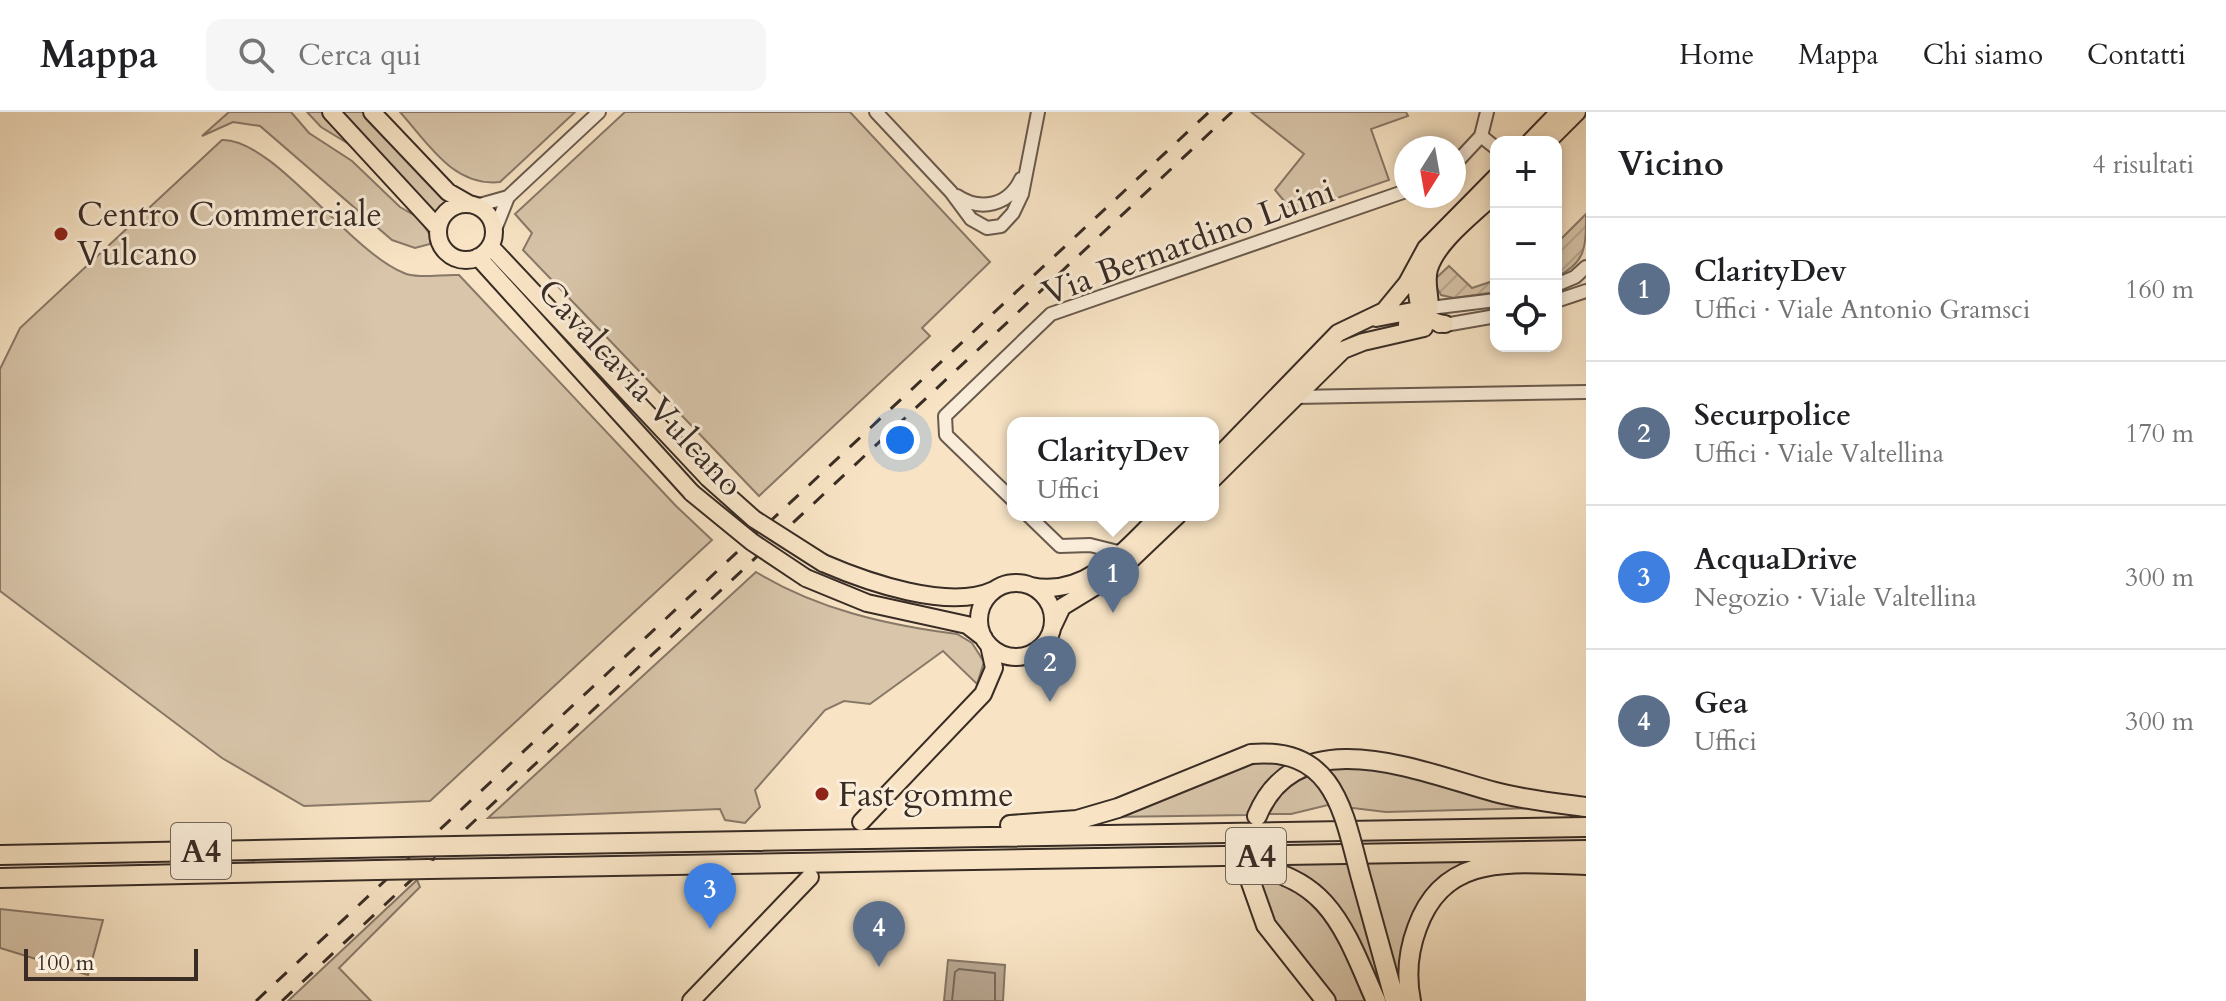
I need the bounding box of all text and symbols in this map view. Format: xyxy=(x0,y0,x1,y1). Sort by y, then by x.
search box xyxy=(206,19,766,91)
text: Mappa xyxy=(40,29,158,81)
icon: search xyxy=(234,33,278,77)
text: Cerca qui xyxy=(298,35,421,76)
text: Home xyxy=(1679,36,1754,74)
text: Mappa xyxy=(1798,36,1879,74)
text: Chi siamo xyxy=(1923,36,2043,74)
text: Contatti xyxy=(2087,36,2186,74)
north arrow xyxy=(1394,136,1466,208)
map controls xyxy=(1490,136,1562,352)
button: + xyxy=(1490,136,1562,208)
text: Vicino xyxy=(1618,141,1724,187)
text: 4 risultati xyxy=(2092,147,2194,182)
street label: Via Bernardino Luini xyxy=(1036,168,1341,316)
place label: Centro Commerciale Vulcano xyxy=(77,192,382,277)
button: − xyxy=(1490,208,1562,280)
marker: Centro Commerciale Vulcano xyxy=(52,225,70,243)
text: ClarityDev xyxy=(1694,251,1847,292)
street label: Cavalcavia Vulcano xyxy=(527,269,753,507)
text: 1 xyxy=(1637,272,1651,307)
text: 160 m xyxy=(2125,272,2194,307)
button: locate xyxy=(1490,280,1562,352)
text: Uffici · Viale Antonio Gramsci xyxy=(1694,292,2030,327)
text: Securpolice xyxy=(1694,395,1851,436)
text: 2 xyxy=(1637,416,1651,451)
text: 170 m xyxy=(2125,416,2194,451)
popup xyxy=(1007,417,1219,521)
your location xyxy=(880,420,920,460)
text: ClarityDev xyxy=(1037,431,1189,472)
text: Uffici · Viale Valtellina xyxy=(1694,436,1944,471)
text: Uffici xyxy=(1037,472,1100,507)
text: AcquaDrive xyxy=(1694,539,1858,580)
pin: 1 xyxy=(1087,547,1139,613)
text: 3 xyxy=(1637,560,1651,595)
text: 300 m xyxy=(2125,560,2194,595)
text: Negozio · Viale Valtellina xyxy=(1694,580,1977,615)
pin: 2 xyxy=(1024,636,1076,702)
text: Gea xyxy=(1694,683,1748,724)
text: 4 xyxy=(1637,704,1651,739)
text: 300 m xyxy=(2125,704,2194,739)
text: Uffici xyxy=(1694,724,1757,759)
place label: Fast gomme xyxy=(838,772,1014,818)
marker: Fast gomme xyxy=(813,785,831,803)
road number: A4 xyxy=(171,823,231,879)
road number: A4 xyxy=(1226,828,1286,884)
pin: 3 xyxy=(684,863,736,929)
pin: 4 xyxy=(853,901,905,967)
scale bar xyxy=(24,945,198,981)
text: 100 m xyxy=(36,948,94,978)

